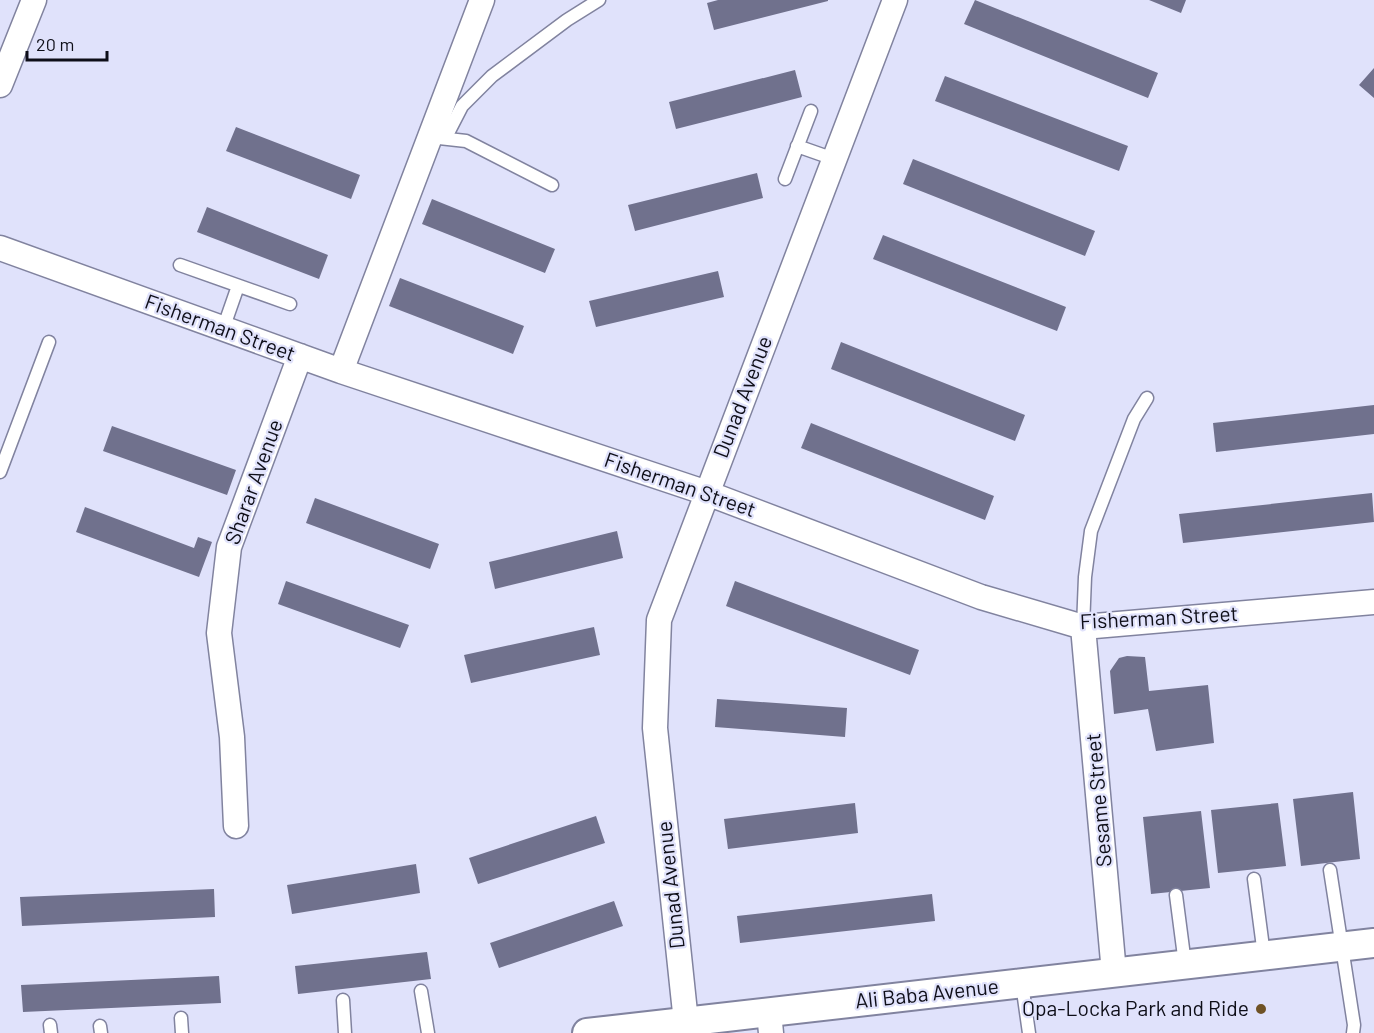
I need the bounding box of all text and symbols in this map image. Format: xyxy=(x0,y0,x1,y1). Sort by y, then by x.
scale bar xyxy=(27,24,106,62)
text: 20 m xyxy=(36,33,74,55)
street label: Fisherman Street xyxy=(142,288,299,365)
street label: Dunad Avenue xyxy=(707,332,776,461)
street label: Sharar Avenue xyxy=(218,416,287,547)
street label: Fisherman Street xyxy=(602,446,759,521)
street label: Fisherman Street xyxy=(1079,600,1239,633)
street label: Sesame Street xyxy=(1079,732,1116,868)
street label: Dunad Avenue xyxy=(650,820,689,950)
street label: Ali Baba Avenue xyxy=(854,973,1000,1012)
place label: Opa-Locka Park and Ride xyxy=(1022,995,1249,1020)
marker: Opa-Locka Park and Ride xyxy=(1254,1002,1268,1016)

